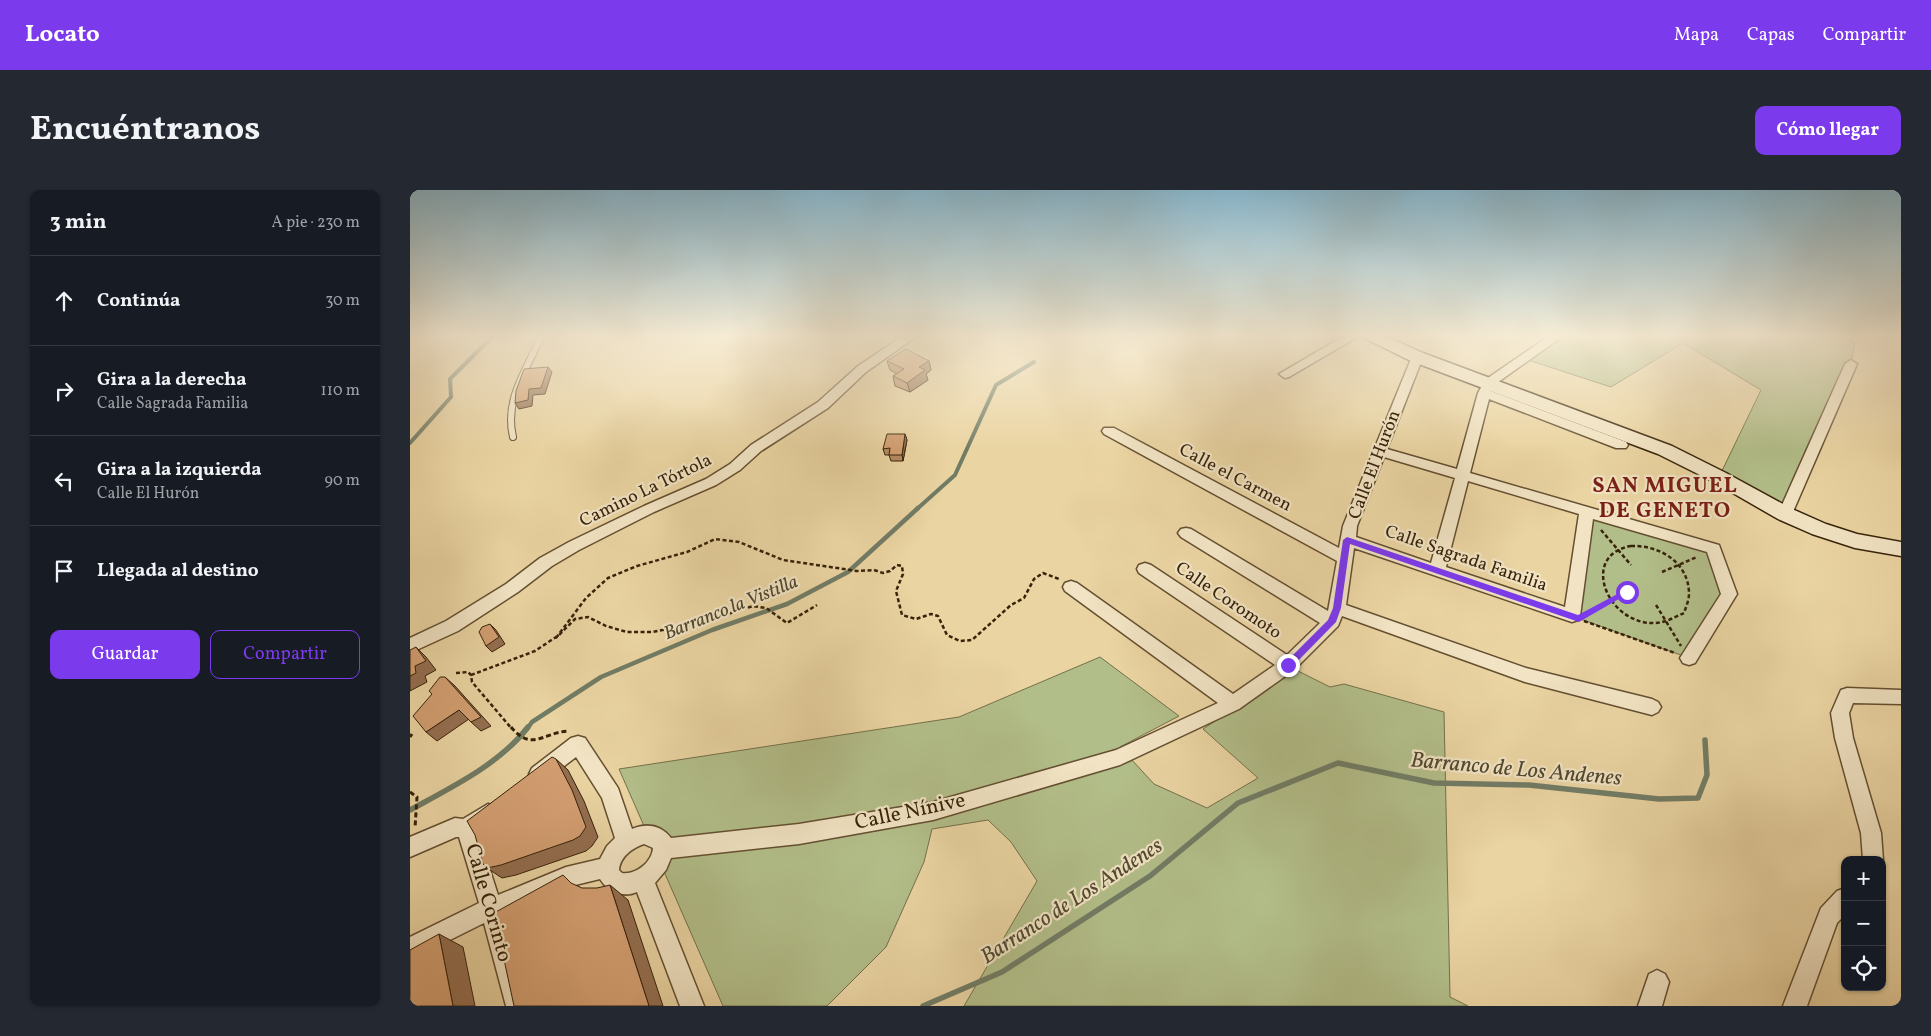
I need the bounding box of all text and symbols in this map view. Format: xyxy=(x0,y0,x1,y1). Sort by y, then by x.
text: Locato xyxy=(25,18,100,52)
text: Mapa xyxy=(1674,23,1719,48)
text: Capas xyxy=(1747,23,1795,48)
text: Compartir xyxy=(1823,23,1906,48)
text: Encuéntranos xyxy=(30,106,260,154)
button: Cómo llegar xyxy=(1755,106,1901,155)
text: 3 min xyxy=(50,208,106,237)
text: A pie · 230 m xyxy=(271,212,360,234)
icon: ahead xyxy=(50,287,78,315)
text: Continúa xyxy=(97,288,180,314)
text: 30 m xyxy=(325,290,360,312)
text: Gira a la derecha xyxy=(97,367,247,393)
icon: right xyxy=(50,377,78,405)
text: 110 m xyxy=(321,380,360,402)
text: Calle Sagrada Familia xyxy=(97,393,248,415)
street label: Calle El Hurón xyxy=(1343,407,1407,523)
street label: Calle el Carmen xyxy=(1174,438,1296,518)
street label: Camino La Tórtola xyxy=(576,448,716,534)
text: Gira a la izquierda xyxy=(97,457,262,483)
icon: left xyxy=(50,467,78,495)
text: 90 m xyxy=(324,470,360,492)
district label: SAN MIGUEL DE GENETO xyxy=(1592,471,1738,527)
text: Calle El Hurón xyxy=(97,483,199,505)
street label: Calle Sagrada Familia xyxy=(1381,519,1551,599)
street label: Calle Coromoto xyxy=(1170,556,1286,646)
icon: arrive xyxy=(50,557,78,585)
text: Llegada al destino xyxy=(97,558,259,584)
water label: Barranco la Vistilla xyxy=(660,569,802,647)
route start xyxy=(1616,581,1639,604)
button: Guardar xyxy=(50,630,200,679)
button: Compartir xyxy=(210,630,360,679)
route end xyxy=(1277,654,1300,677)
water label: Barranco de Los Andenes xyxy=(1409,745,1623,795)
street label: Calle Nínive xyxy=(852,786,968,838)
water label: Barranco de Los Andenes xyxy=(975,831,1169,973)
street label: Calle Corinto xyxy=(457,840,519,966)
map controls xyxy=(1841,856,1886,991)
button: + xyxy=(1841,856,1886,901)
button: − xyxy=(1841,901,1886,946)
button: locate xyxy=(1841,946,1886,991)

